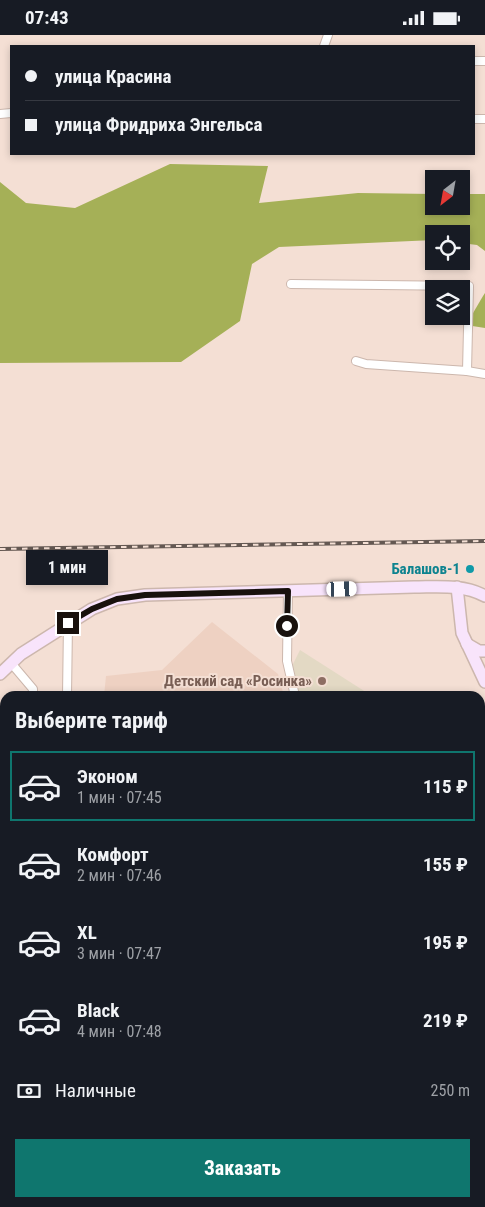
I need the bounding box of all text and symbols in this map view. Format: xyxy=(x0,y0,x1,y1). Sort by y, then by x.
text: 07:43 xyxy=(25,6,69,29)
text: улица Красина xyxy=(55,65,171,88)
text: улица Фридриха Энгельса xyxy=(55,113,263,136)
north arrow xyxy=(425,170,470,215)
map controls xyxy=(425,170,470,325)
button: locate xyxy=(425,225,470,270)
button: layers xyxy=(425,280,470,325)
callout: 1 мин xyxy=(27,551,109,585)
text: 1 мин xyxy=(48,558,86,577)
place label: Балашов-1 xyxy=(391,560,460,578)
marker: Балашов-1 xyxy=(464,563,476,575)
car xyxy=(326,581,357,597)
route end xyxy=(57,612,79,634)
route start xyxy=(276,615,298,637)
place label: Детский сад «Росинка» xyxy=(164,672,312,690)
marker: Детский сад «Росинка» xyxy=(316,675,328,687)
text: Выберите тариф xyxy=(15,708,168,733)
icon: car xyxy=(17,764,62,809)
text: Эконом xyxy=(77,765,138,788)
text: 115 ₽ xyxy=(423,775,468,798)
text: 1 мин · 07:45 xyxy=(77,788,162,807)
icon: car xyxy=(17,842,62,887)
text: Комфорт xyxy=(77,843,149,866)
text: 155 ₽ xyxy=(423,853,468,876)
text: 2 мин · 07:46 xyxy=(77,866,162,885)
icon: car xyxy=(17,920,62,965)
text: XL xyxy=(77,921,97,944)
text: 195 ₽ xyxy=(423,931,468,954)
text: 3 мин · 07:47 xyxy=(77,944,162,963)
icon: car xyxy=(17,998,62,1043)
text: Black xyxy=(77,999,119,1022)
text: 219 ₽ xyxy=(423,1009,468,1032)
text: 4 мин · 07:48 xyxy=(77,1022,162,1041)
icon: cash xyxy=(15,1077,43,1105)
text: Наличные xyxy=(55,1079,136,1102)
text: 250 m xyxy=(431,1081,470,1100)
button: Заказать xyxy=(15,1139,470,1197)

